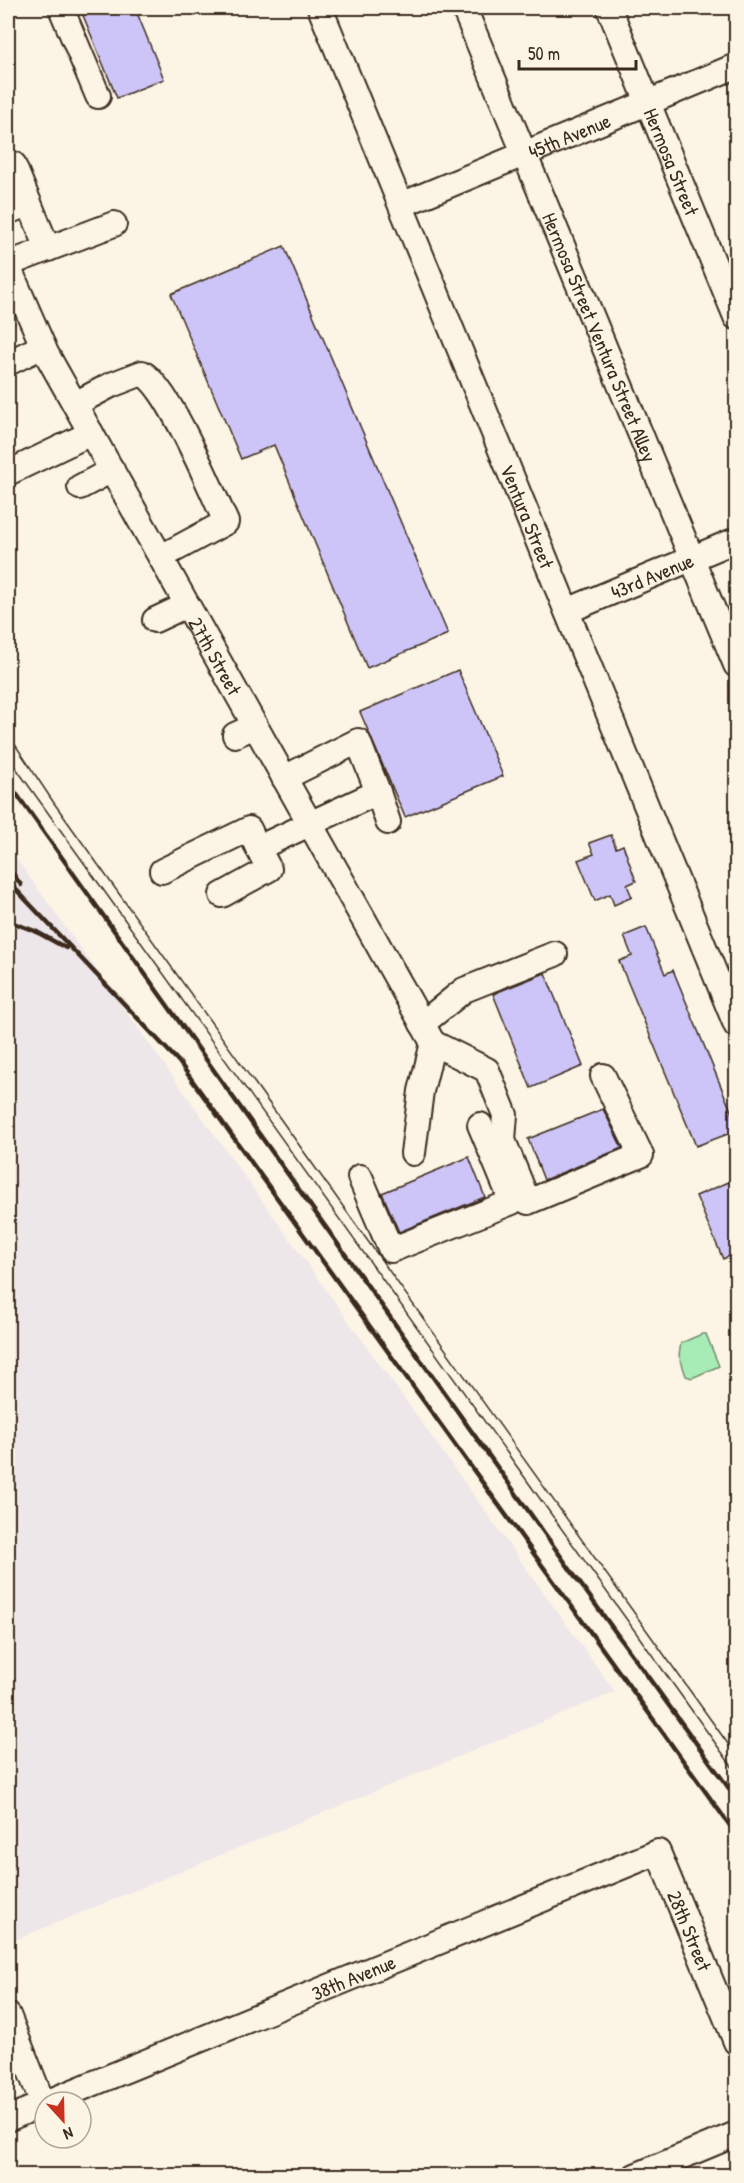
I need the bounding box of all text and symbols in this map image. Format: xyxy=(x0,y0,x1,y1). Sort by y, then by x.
scale bar xyxy=(519,33,636,71)
text: 50 m xyxy=(528,41,560,66)
street label: Hermosa Street xyxy=(638,104,707,220)
street label: 45th Avenue xyxy=(524,106,614,164)
street label: Hermosa Street Ventura Street Alley xyxy=(537,208,664,466)
street label: Ventura Street xyxy=(495,460,562,573)
street label: 43rd Avenue xyxy=(606,546,697,605)
street label: 27th Street xyxy=(183,612,249,701)
street label: 28th Street xyxy=(662,1886,719,1976)
street label: 38th Avenue xyxy=(307,1948,399,2006)
north arrow xyxy=(33,2090,93,2150)
text: N xyxy=(60,2122,77,2146)

